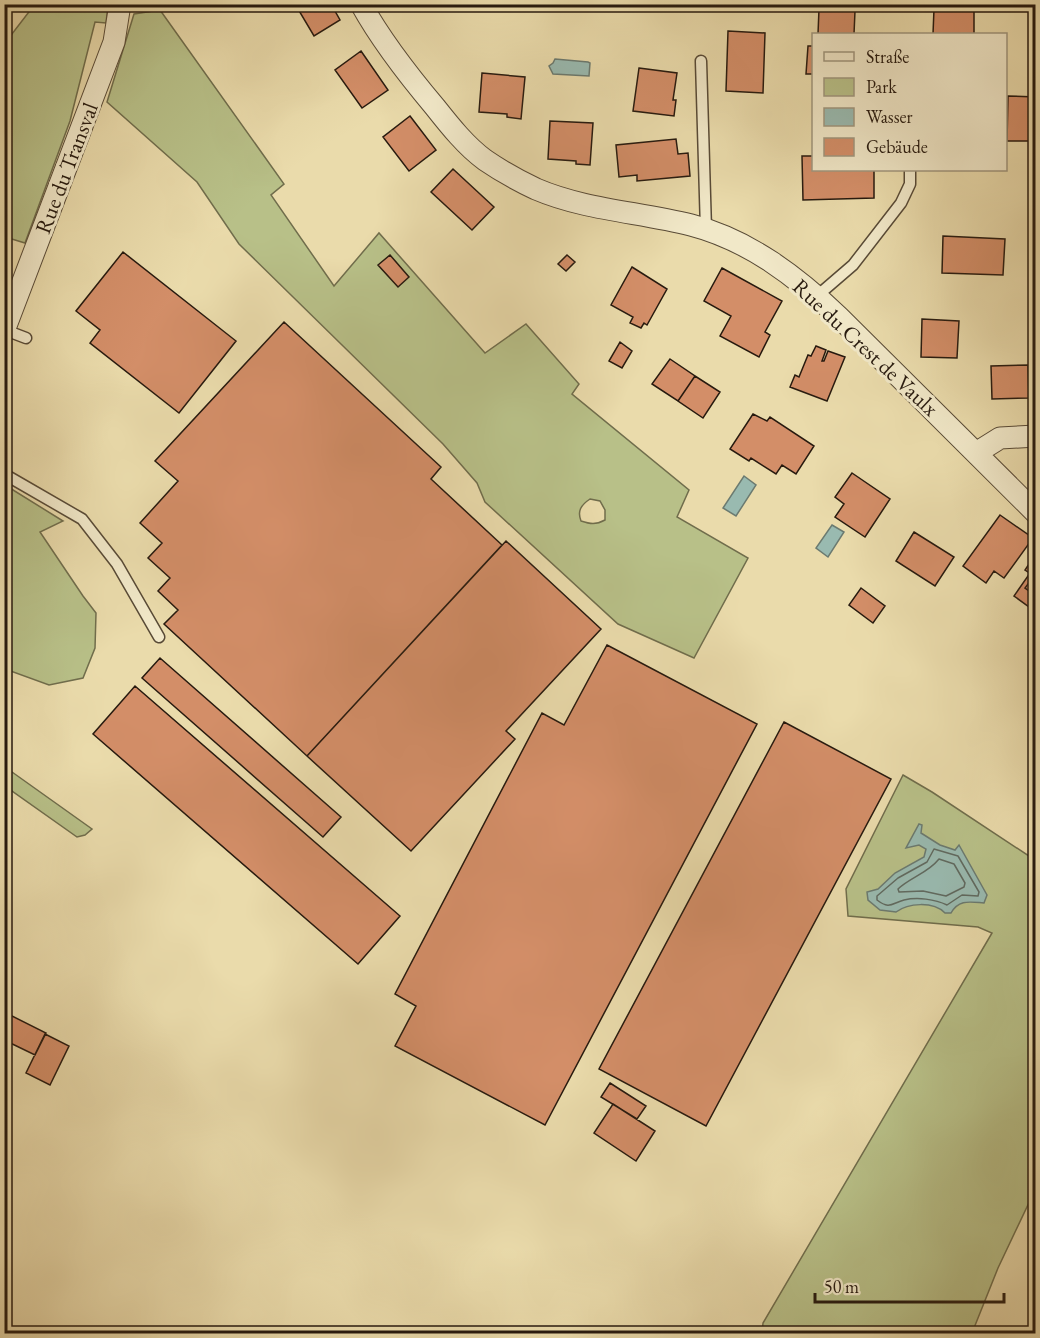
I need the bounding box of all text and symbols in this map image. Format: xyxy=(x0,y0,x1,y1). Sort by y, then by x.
legend xyxy=(812,33,1007,171)
text: Straße xyxy=(866,45,909,68)
text: Park xyxy=(866,75,897,98)
street label: Rue du Transval xyxy=(28,99,105,238)
text: Wasser xyxy=(866,105,913,128)
text: Gebäude xyxy=(866,135,928,158)
street label: Rue du Crest de Vaulx xyxy=(787,272,945,423)
scale bar xyxy=(815,1266,1004,1304)
text: 50 m xyxy=(824,1275,859,1298)

